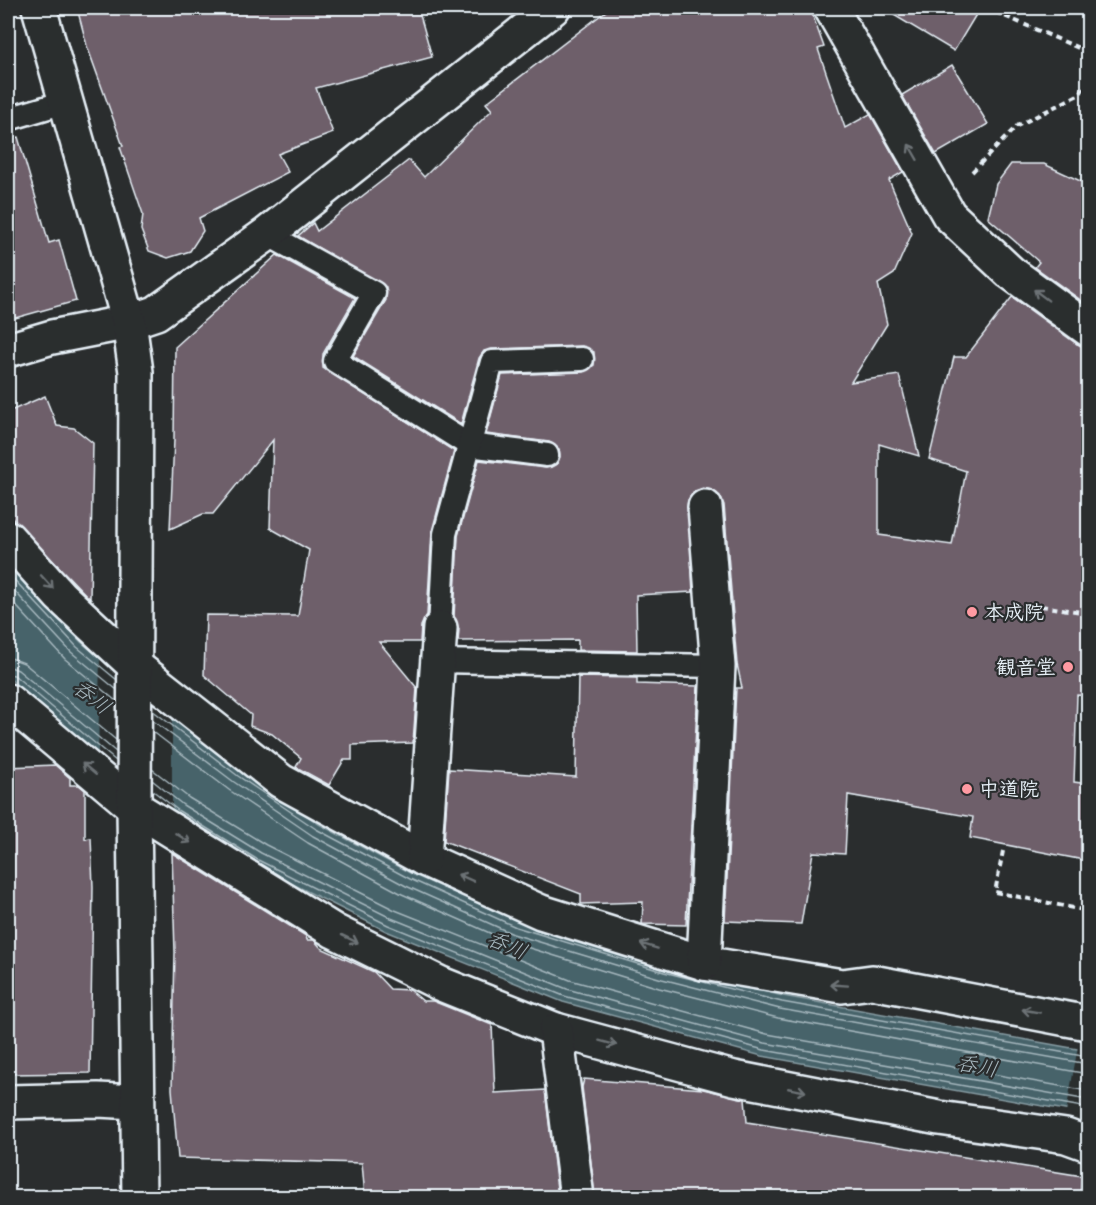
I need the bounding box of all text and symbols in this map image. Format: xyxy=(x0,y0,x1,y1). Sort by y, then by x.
one-way arrow xyxy=(906,144,918,161)
one-way arrow xyxy=(1034,288,1050,301)
one-way arrow xyxy=(40,574,54,589)
place label: 本成院 xyxy=(984,600,1044,625)
marker: 本成院 xyxy=(965,605,979,619)
place label: 観音堂 xyxy=(996,655,1056,680)
marker: 観音堂 xyxy=(1061,660,1075,674)
water label: 呑川 xyxy=(67,674,117,721)
one-way arrow xyxy=(82,762,97,776)
place label: 中道院 xyxy=(979,777,1039,802)
marker: 中道院 xyxy=(960,782,974,796)
one-way arrow xyxy=(174,833,191,845)
one-way arrow xyxy=(458,872,476,883)
water label: 呑川 xyxy=(482,925,531,966)
one-way arrow xyxy=(340,934,358,946)
one-way arrow xyxy=(640,940,659,951)
one-way arrow xyxy=(830,979,850,990)
one-way arrow xyxy=(1022,1006,1042,1017)
one-way arrow xyxy=(598,1038,617,1050)
water label: 呑川 xyxy=(954,1049,1000,1084)
one-way arrow xyxy=(787,1085,806,1096)

